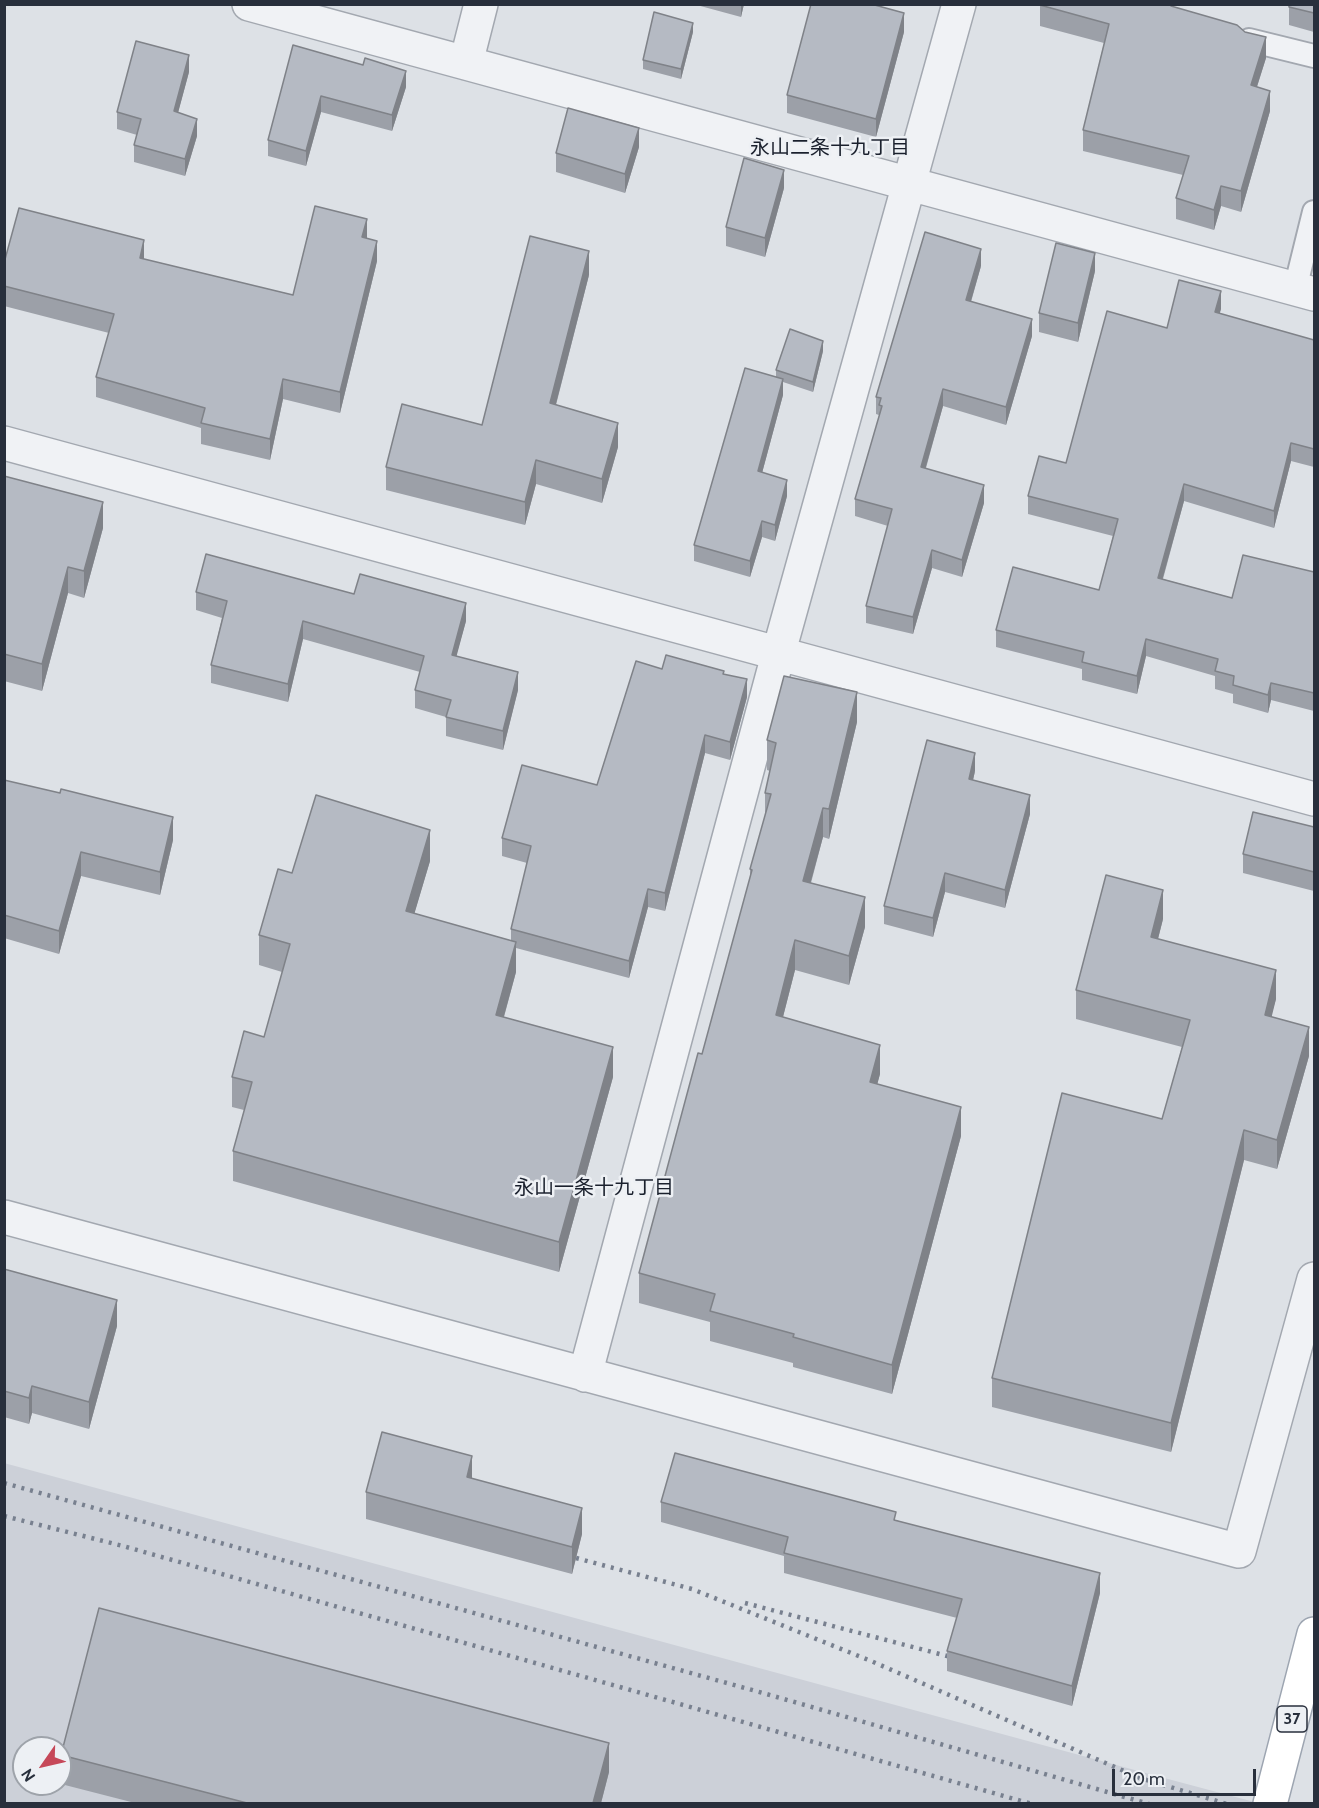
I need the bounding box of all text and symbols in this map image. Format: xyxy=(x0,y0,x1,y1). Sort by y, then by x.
district label: 永山二条十九丁目 xyxy=(750,136,910,160)
district label: 永山一条十九丁目 xyxy=(514,1176,674,1200)
road number: 37 xyxy=(1277,1706,1307,1732)
north arrow xyxy=(12,1736,72,1796)
scale bar xyxy=(1115,1757,1259,1795)
text: N xyxy=(17,1765,39,1785)
text: 20 m xyxy=(1123,1768,1165,1790)

